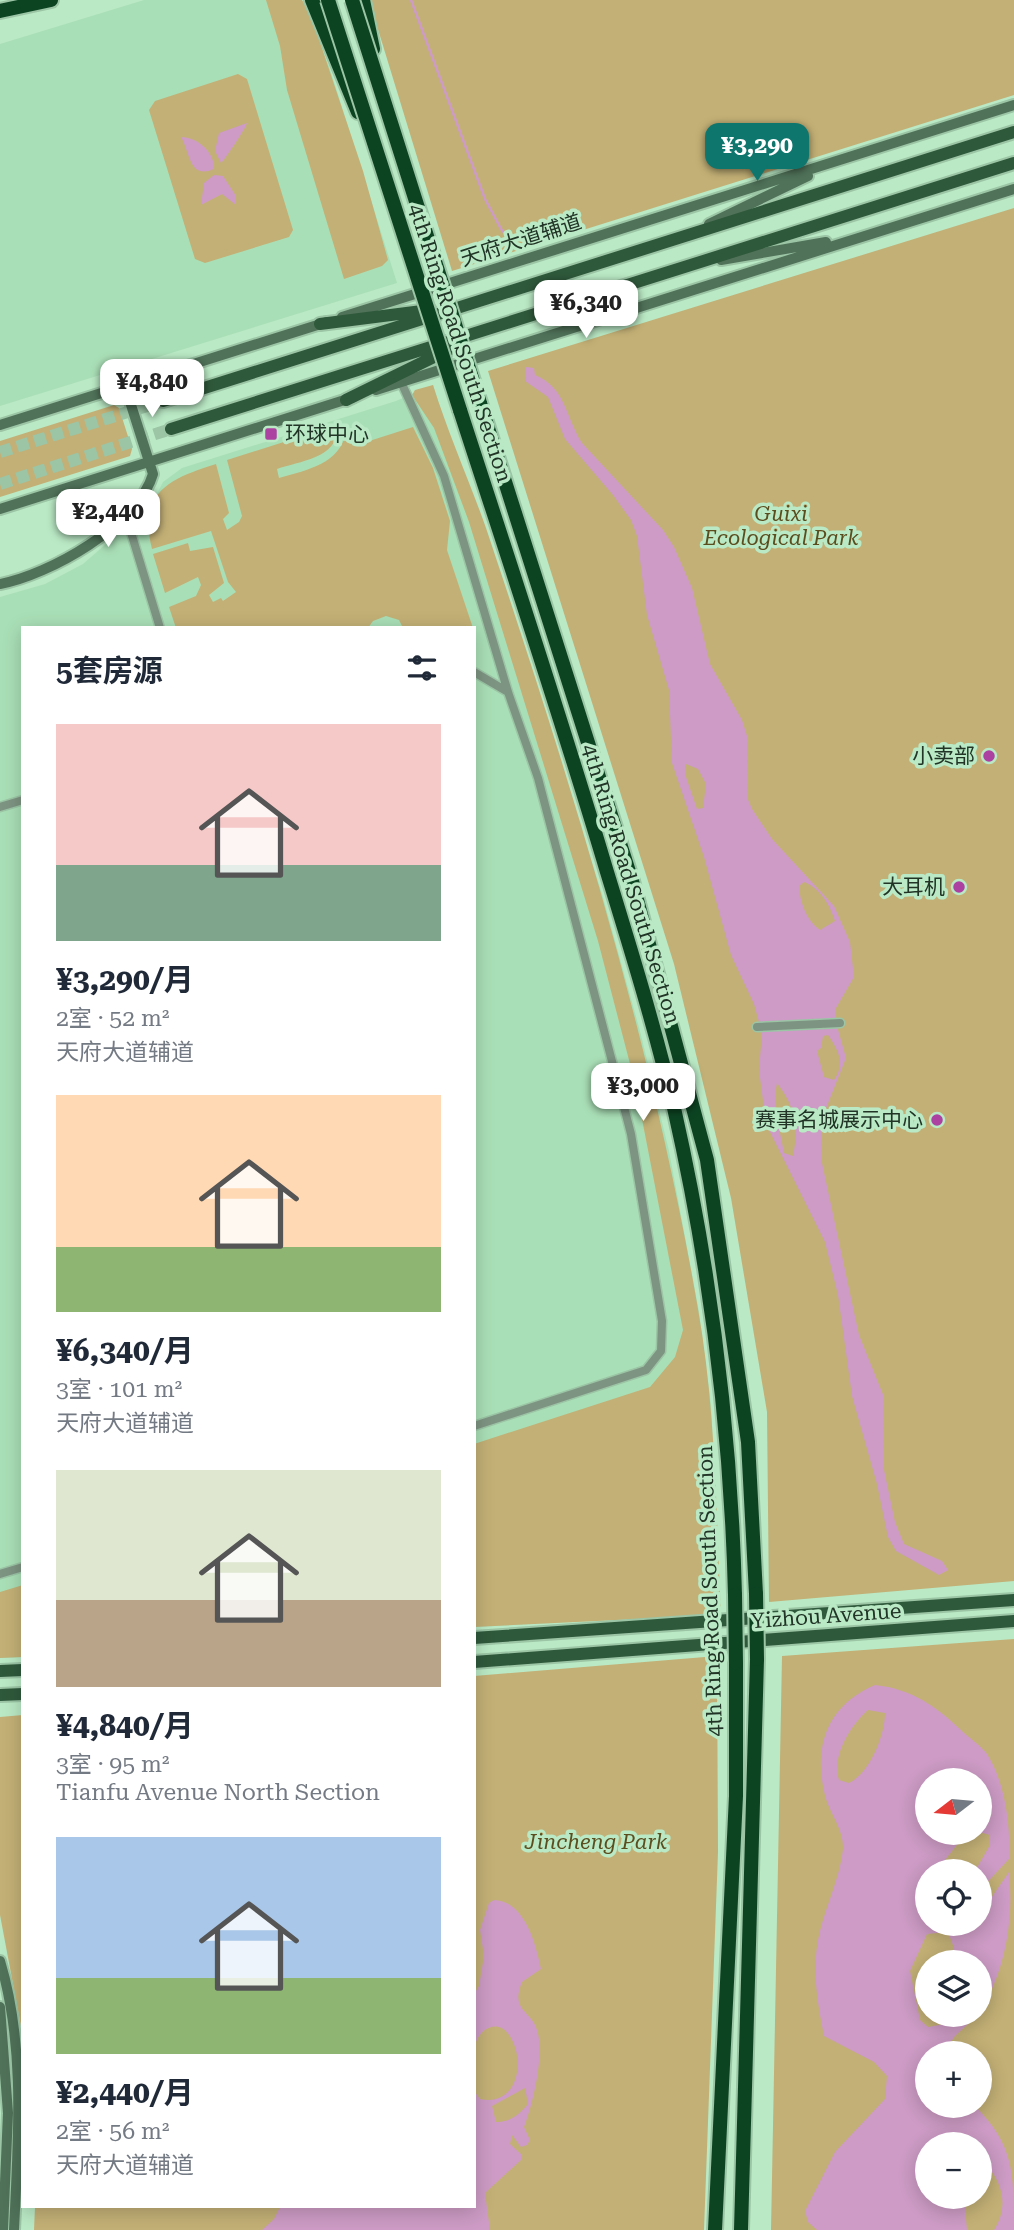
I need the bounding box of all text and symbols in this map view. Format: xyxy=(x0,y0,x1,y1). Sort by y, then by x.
pin: ¥3,290 xyxy=(700,124,814,183)
text: ¥3,290 xyxy=(721,132,793,159)
street label: 4th Ring Road South Section xyxy=(404,201,517,486)
street label: 天府大道辅道 xyxy=(457,209,585,271)
pin: ¥6,340 xyxy=(529,280,643,340)
text: ¥6,340 xyxy=(550,289,622,316)
pin: ¥4,840 xyxy=(95,360,209,419)
text: ¥4,840 xyxy=(116,368,188,395)
place label: 环球中心 xyxy=(285,422,369,446)
marker: 环球中心 xyxy=(263,426,279,442)
pin: ¥2,440 xyxy=(51,490,165,549)
text: ¥2,440 xyxy=(72,498,144,525)
park label: Guixi Ecological Park xyxy=(702,502,859,550)
icon: filters xyxy=(403,649,441,687)
text: 5套房源 xyxy=(56,653,163,688)
street label: 4th Ring Road South Section xyxy=(577,741,685,1027)
place label: 小卖部 xyxy=(912,744,975,768)
marker: 小卖部 xyxy=(981,748,997,764)
icon: home xyxy=(186,770,312,896)
place label: 大耳机 xyxy=(882,875,945,899)
marker: 大耳机 xyxy=(951,879,967,895)
text: ¥3,290/月 xyxy=(56,962,194,997)
text: 2室 · 52 m² xyxy=(56,1005,169,1032)
text: 天府大道辅道 xyxy=(56,1039,194,1066)
pin: ¥3,000 xyxy=(586,1064,700,1123)
text: ¥3,000 xyxy=(607,1072,679,1099)
place label: 赛事名城展示中心 xyxy=(755,1108,923,1132)
marker: 赛事名城展示中心 xyxy=(929,1112,945,1128)
icon: home xyxy=(186,1141,312,1267)
text: ¥6,340/月 xyxy=(56,1333,194,1368)
text: 3室 · 101 m² xyxy=(56,1376,182,1403)
text: 天府大道辅道 xyxy=(56,1410,194,1437)
street label: 4th Ring Road South Section xyxy=(693,1445,727,1737)
icon: home xyxy=(186,1515,312,1641)
street label: Yizhou Avenue xyxy=(750,1599,902,1633)
text: ¥4,840/月 xyxy=(56,1708,194,1743)
text: 3室 · 95 m² xyxy=(56,1751,169,1778)
north arrow xyxy=(915,1768,992,1844)
map controls xyxy=(915,1768,992,2209)
text: Tianfu Avenue North Section xyxy=(56,1779,380,1806)
park label: Jincheng Park xyxy=(524,1830,668,1854)
button: locate xyxy=(915,1859,992,1936)
icon: home xyxy=(186,1883,312,2009)
button: layers xyxy=(915,1950,992,2027)
button: + xyxy=(915,2041,992,2118)
text: ¥2,440/月 xyxy=(56,2075,194,2110)
text: 2室 · 56 m² xyxy=(56,2118,169,2145)
button: − xyxy=(915,2132,992,2209)
text: 天府大道辅道 xyxy=(56,2152,194,2179)

